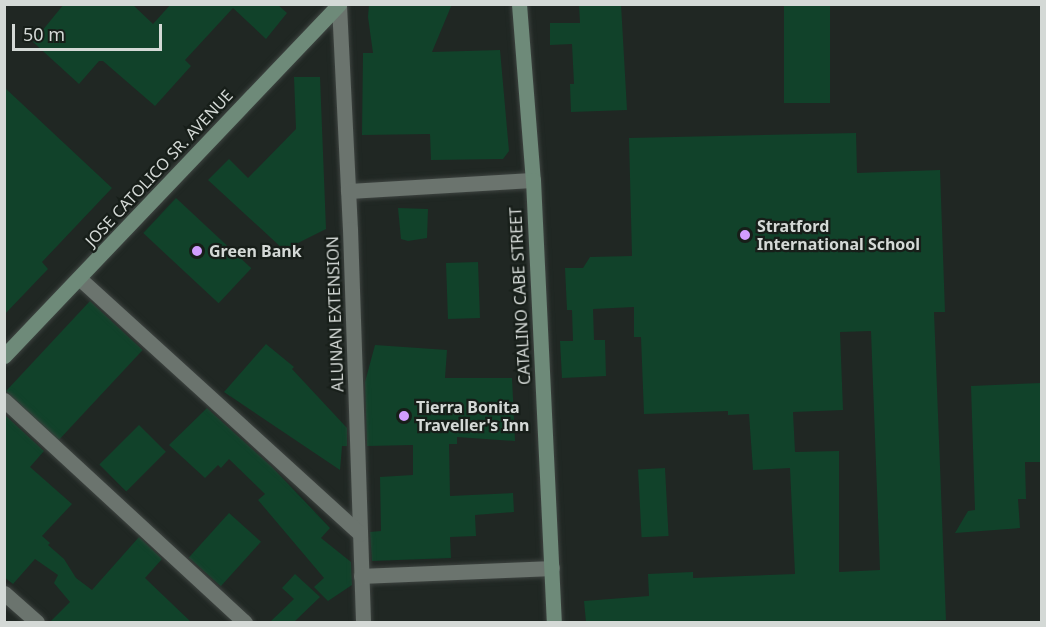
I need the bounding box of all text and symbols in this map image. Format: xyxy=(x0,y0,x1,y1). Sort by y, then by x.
scale bar xyxy=(15,12,165,50)
text: 50 m xyxy=(23,22,65,46)
street label: JOSE CATOLICO SR. AVENUE xyxy=(81,86,237,250)
street label: CATALINO CABE STREET xyxy=(506,207,534,385)
place label: Stratford International School xyxy=(757,216,920,254)
marker: Stratford International School xyxy=(738,228,752,242)
street label: ALUNAN EXTENSION xyxy=(323,236,347,392)
place label: Green Bank xyxy=(209,241,302,261)
marker: Green Bank xyxy=(190,244,204,258)
place label: Tierra Bonita Traveller's Inn xyxy=(416,397,529,435)
marker: Tierra Bonita Traveller's Inn xyxy=(397,409,411,423)

